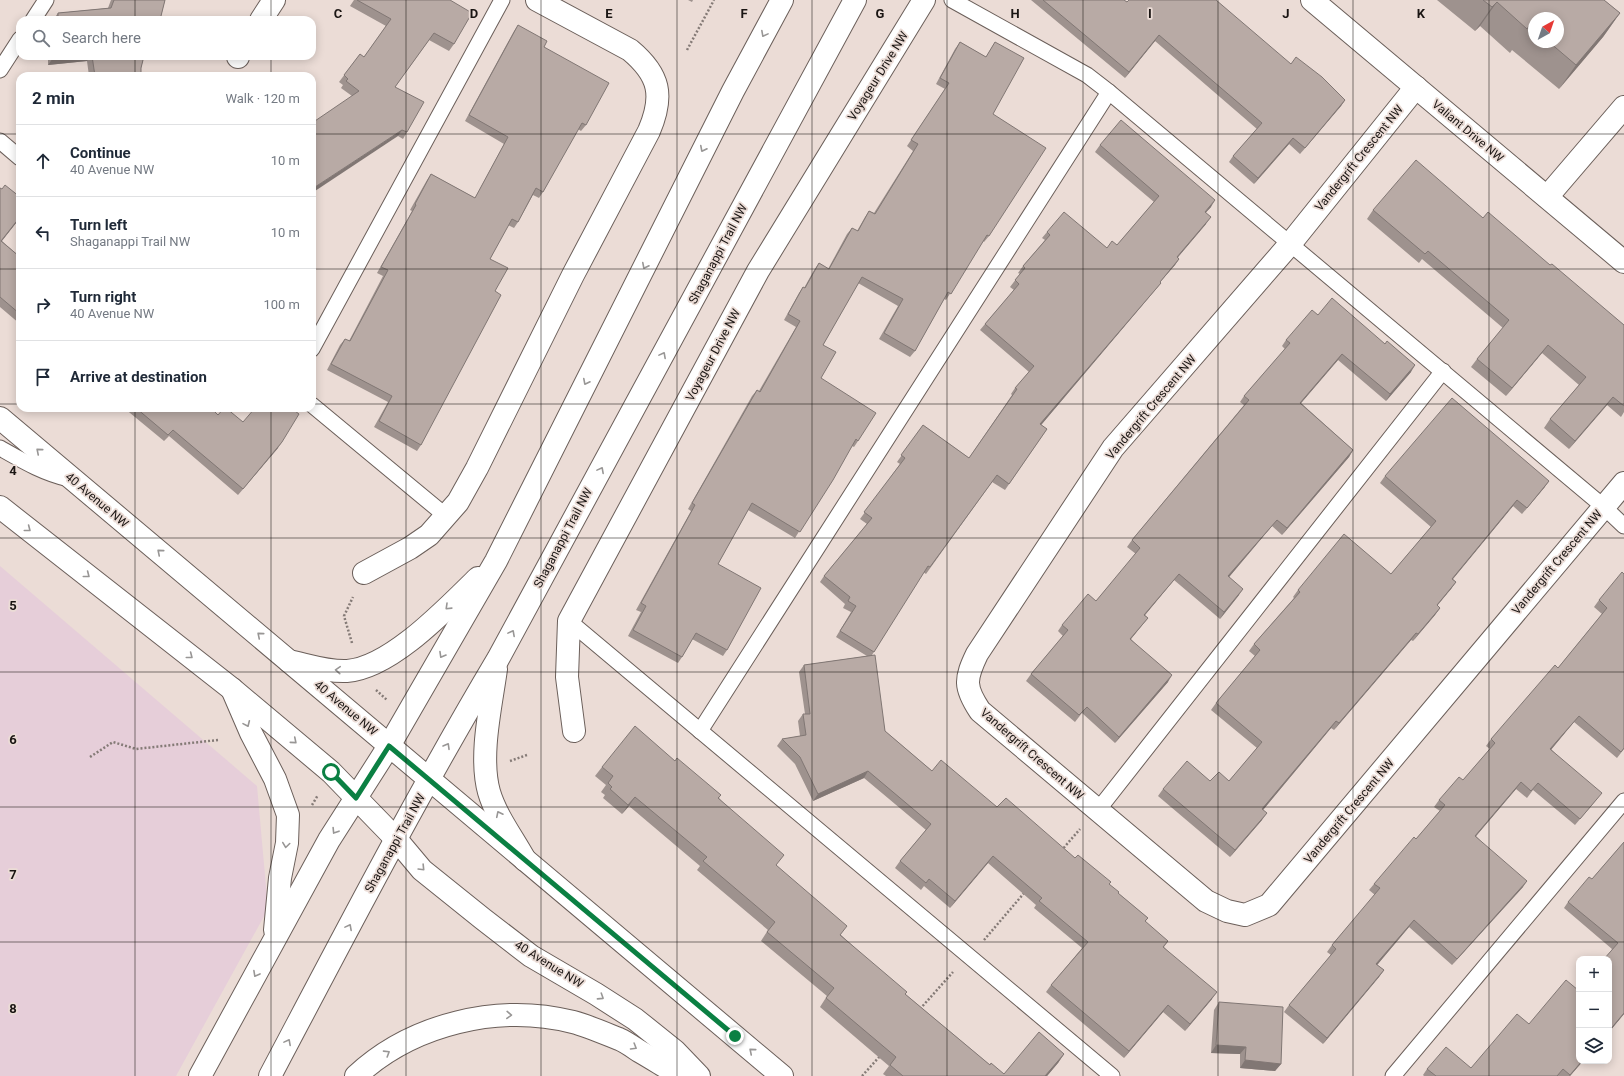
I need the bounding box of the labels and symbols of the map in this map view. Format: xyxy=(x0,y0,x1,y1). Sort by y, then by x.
text: C xyxy=(334,6,343,21)
text: D xyxy=(470,6,478,21)
text: E xyxy=(605,6,613,21)
text: F xyxy=(740,6,748,21)
text: G xyxy=(876,6,885,21)
text: H xyxy=(1010,6,1020,21)
text: I xyxy=(1148,6,1152,21)
text: J xyxy=(1282,6,1290,21)
text: K xyxy=(1417,6,1426,21)
north arrow xyxy=(1528,12,1564,48)
street label: Voyageur Drive NW xyxy=(845,29,911,123)
one-way arrow xyxy=(761,30,768,37)
street label: Valiant Drive NW xyxy=(1429,97,1507,165)
street label: Vandergrift Crescent NW xyxy=(1312,102,1406,214)
one-way arrow xyxy=(701,145,708,153)
street label: Shaganappi Trail NW xyxy=(686,201,750,306)
one-way arrow xyxy=(642,261,650,269)
street label: Voyageur Drive NW xyxy=(683,306,743,403)
one-way arrow xyxy=(658,352,665,359)
street label: Vandergrift Crescent NW xyxy=(1103,352,1199,462)
one-way arrow xyxy=(583,377,591,385)
one-way arrow xyxy=(36,448,43,455)
text: 4 xyxy=(9,463,17,478)
one-way arrow xyxy=(596,466,603,474)
street label: 40 Avenue NW xyxy=(63,470,132,531)
street label: Shaganappi Trail NW xyxy=(531,485,595,590)
street label: Vandergrift Crescent NW xyxy=(1509,507,1605,617)
one-way arrow xyxy=(24,525,31,532)
one-way arrow xyxy=(157,550,164,557)
one-way arrow xyxy=(83,571,90,578)
text: 5 xyxy=(9,598,17,613)
one-way arrow xyxy=(445,603,453,610)
one-way arrow xyxy=(507,630,515,637)
one-way arrow xyxy=(257,633,264,640)
one-way arrow xyxy=(185,651,192,658)
one-way arrow xyxy=(439,651,446,658)
one-way arrow xyxy=(335,666,341,675)
street label: 40 Avenue NW xyxy=(312,678,381,739)
street label: Vandergrift Crescent NW xyxy=(978,705,1087,803)
one-way arrow xyxy=(243,721,251,728)
text: 6 xyxy=(9,732,17,747)
one-way arrow xyxy=(289,736,296,743)
one-way arrow xyxy=(442,743,449,750)
street label: Vandergrift Crescent NW xyxy=(1301,756,1397,866)
route start xyxy=(322,763,340,781)
street label: Shaganappi Trail NW xyxy=(362,791,428,895)
one-way arrow xyxy=(496,811,504,818)
one-way arrow xyxy=(332,827,339,834)
one-way arrow xyxy=(282,842,291,848)
one-way arrow xyxy=(417,863,425,871)
text: 7 xyxy=(9,867,17,882)
one-way arrow xyxy=(345,924,352,931)
street label: 40 Avenue NW xyxy=(512,937,586,991)
one-way arrow xyxy=(253,970,260,978)
one-way arrow xyxy=(597,992,604,1000)
text: 8 xyxy=(9,1001,17,1016)
one-way arrow xyxy=(506,1011,512,1020)
route end xyxy=(726,1027,744,1045)
one-way arrow xyxy=(284,1038,291,1046)
one-way arrow xyxy=(630,1043,637,1050)
one-way arrow xyxy=(750,1048,757,1055)
one-way arrow xyxy=(383,1051,390,1058)

